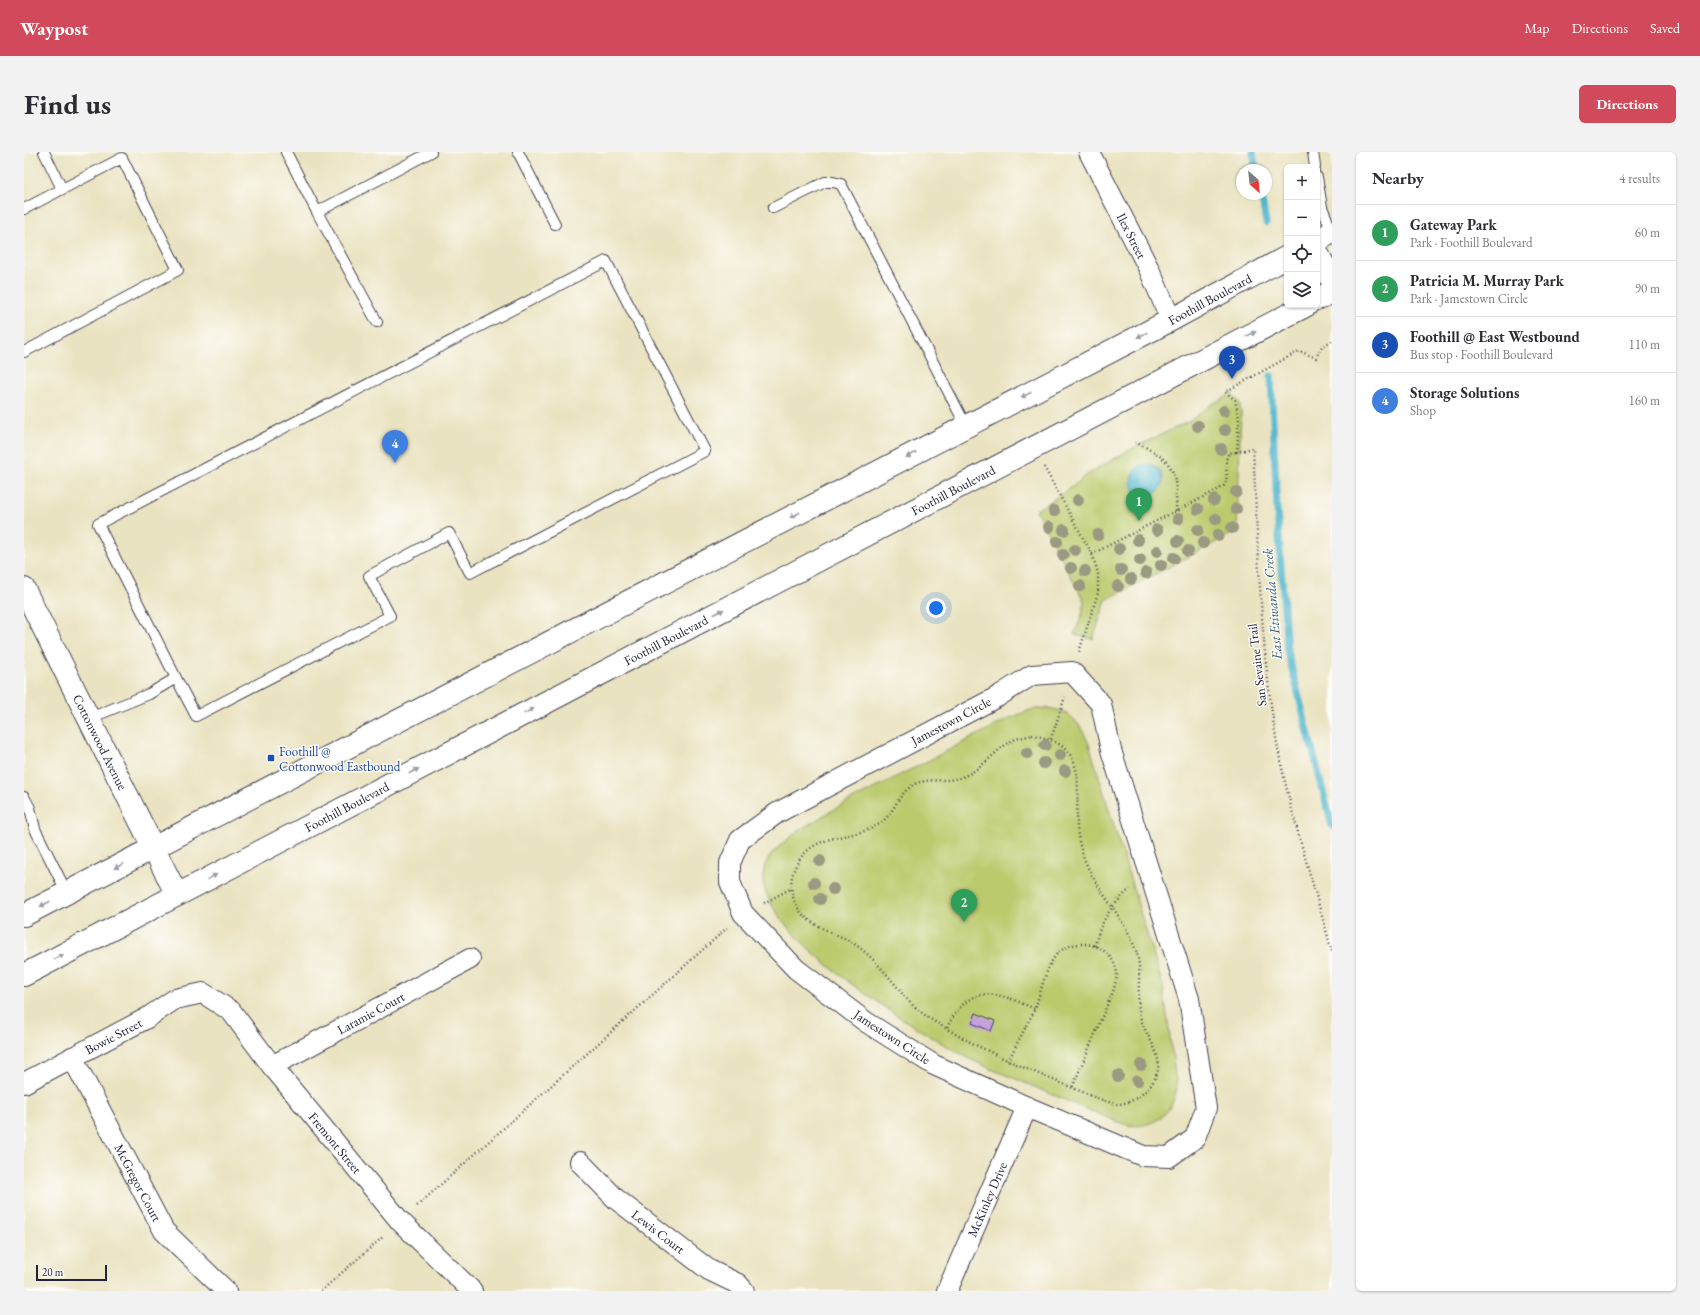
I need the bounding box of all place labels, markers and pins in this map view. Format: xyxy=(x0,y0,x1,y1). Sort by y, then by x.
pin: 3 xyxy=(1219,346,1245,379)
pin: 4 xyxy=(382,430,408,463)
pin: 1 xyxy=(1126,488,1152,521)
place label: Foothill @ Cottonwood Eastbound xyxy=(279,743,401,775)
marker: Foothill @ Cottonwood Eastbound xyxy=(266,753,276,763)
pin: 2 xyxy=(951,889,977,922)

